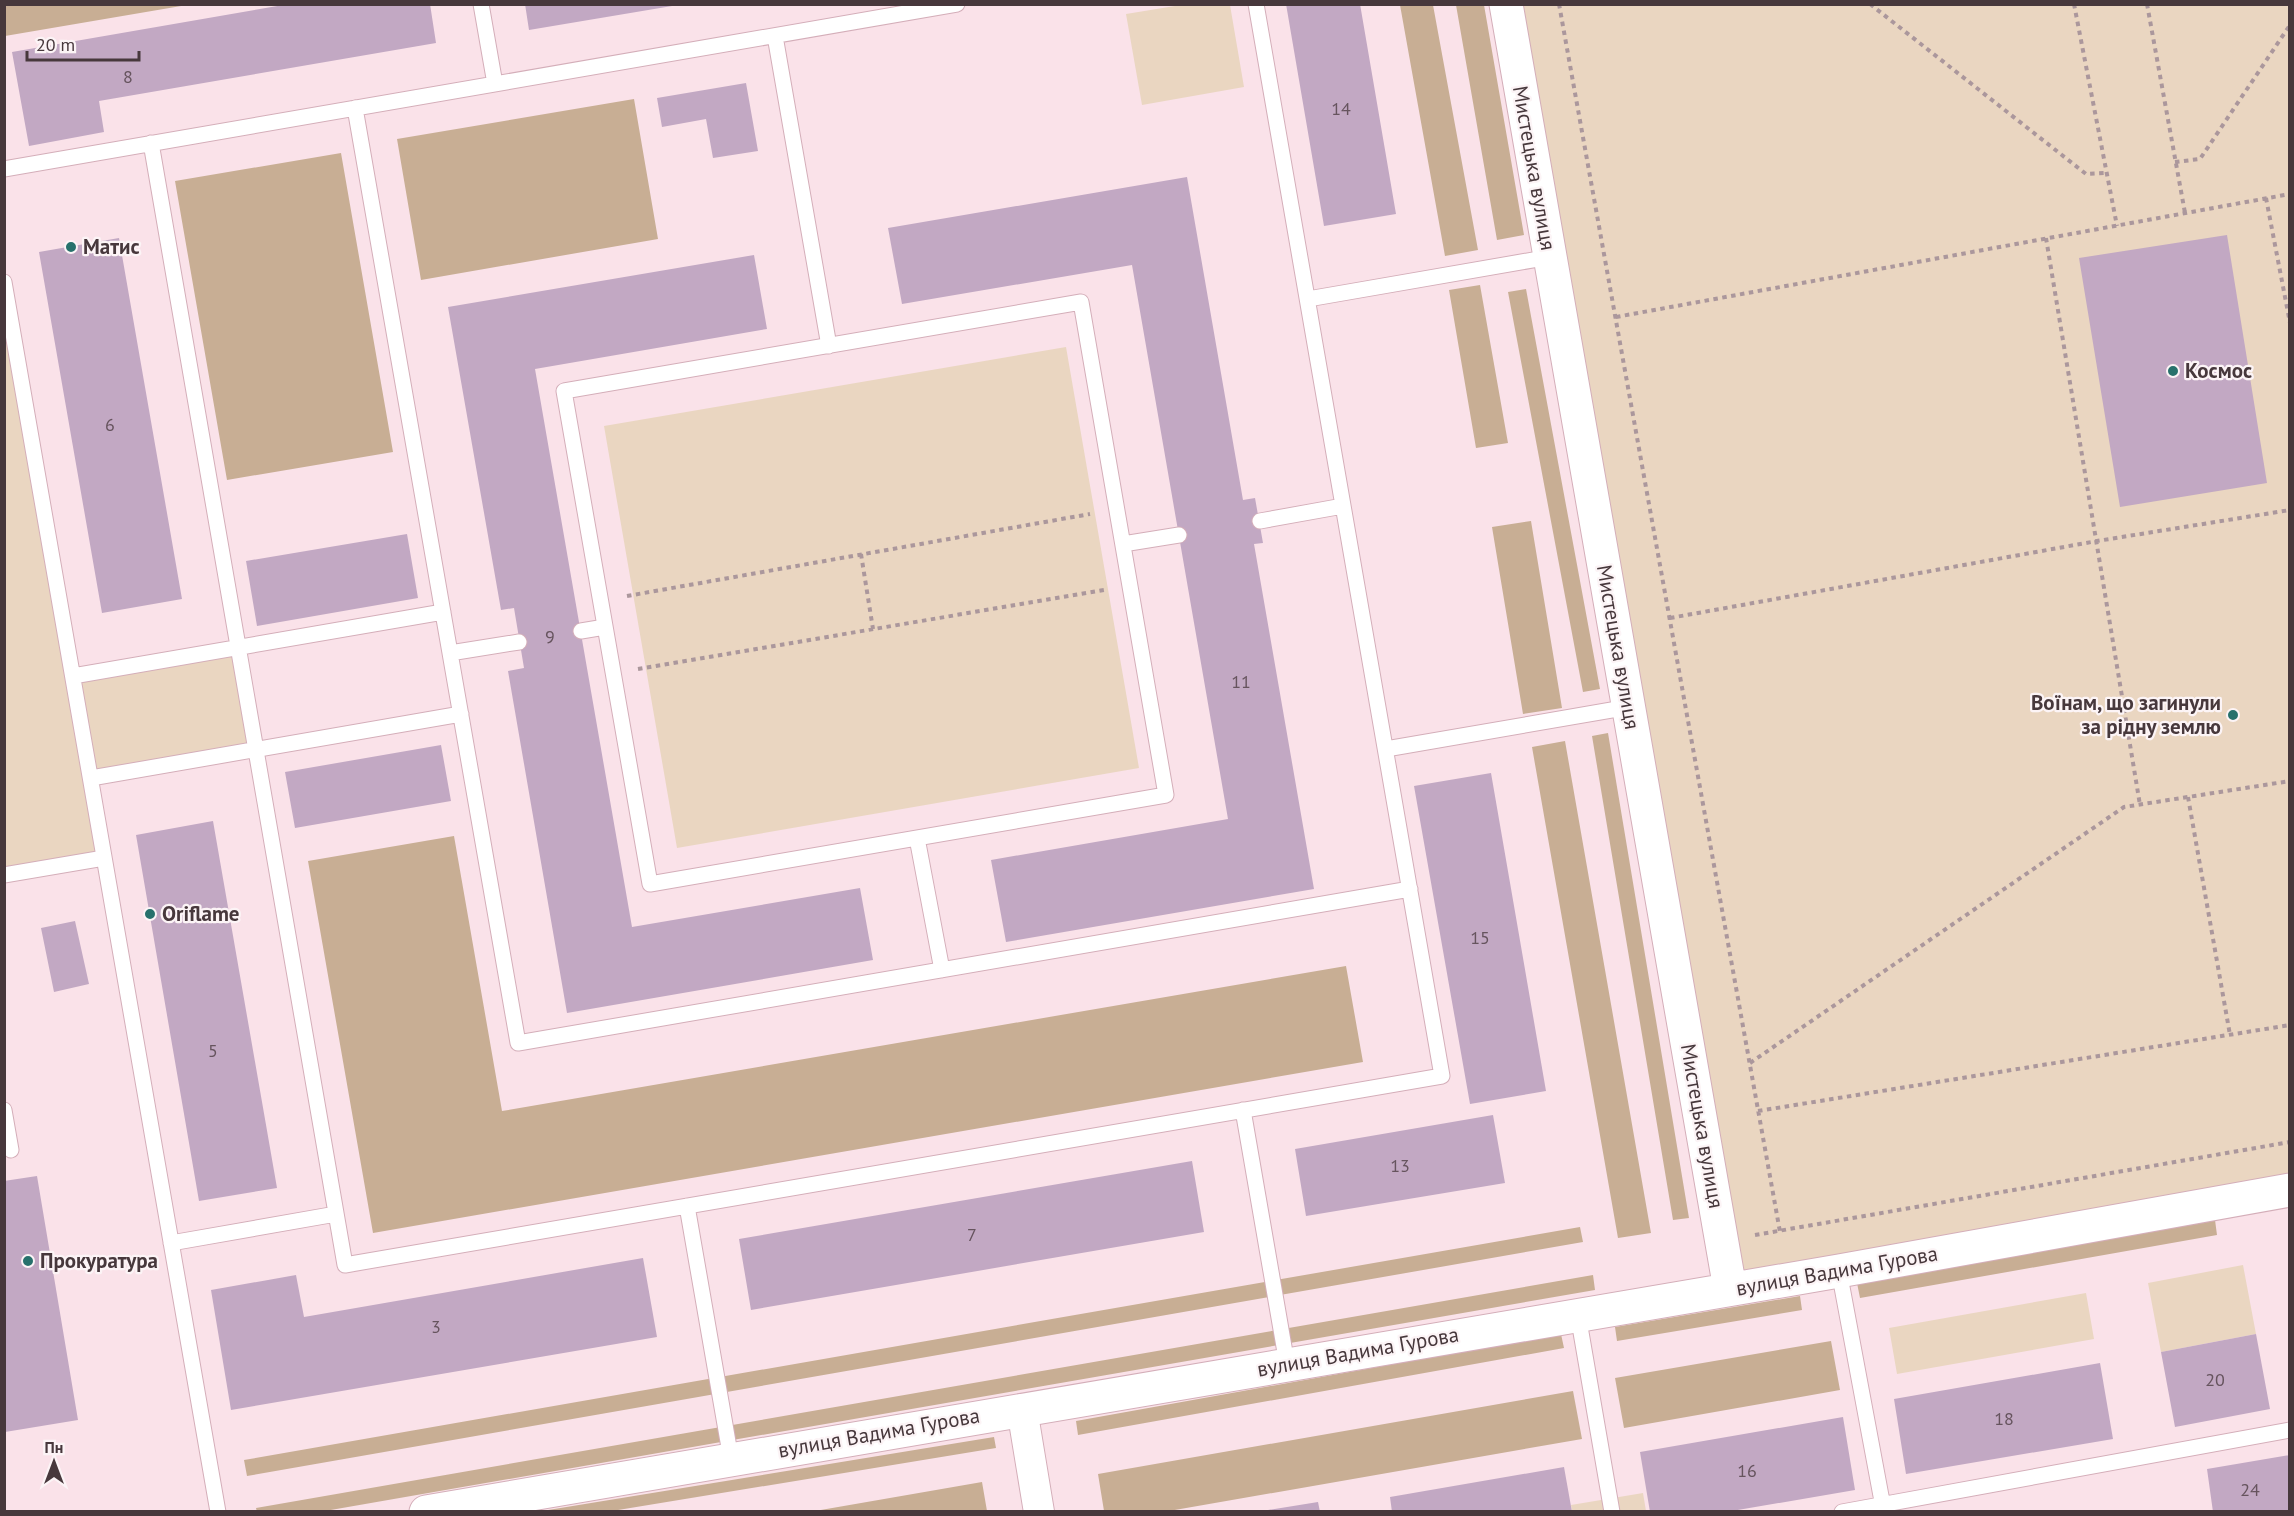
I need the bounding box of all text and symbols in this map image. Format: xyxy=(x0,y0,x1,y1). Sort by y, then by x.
scale bar xyxy=(27,24,140,62)
text: 20 m xyxy=(36,33,75,56)
house number: 8 xyxy=(123,65,133,88)
street label: Мистецька вулиця xyxy=(1507,83,1562,252)
house number: 14 xyxy=(1331,97,1351,120)
place label: Матис xyxy=(83,233,140,260)
marker: Матис xyxy=(64,240,78,254)
place label: Космос xyxy=(2185,357,2252,384)
marker: Космос xyxy=(2166,364,2180,378)
house number: 6 xyxy=(105,413,115,436)
street label: Мистецька вулиця xyxy=(1591,562,1646,731)
house number: 9 xyxy=(545,625,555,648)
house number: 11 xyxy=(1231,670,1251,693)
place label: Воїнам, що загинули за рідну землю xyxy=(2031,689,2221,740)
marker: Воїнам, що загинули за рідну землю xyxy=(2226,708,2240,722)
place label: Oriflame xyxy=(162,900,240,927)
marker: Oriflame xyxy=(143,907,157,921)
house number: 15 xyxy=(1470,926,1490,949)
house number: 5 xyxy=(208,1039,218,1062)
street label: Мистецька вулиця xyxy=(1675,1041,1730,1210)
house number: 13 xyxy=(1390,1154,1410,1177)
house number: 7 xyxy=(967,1223,977,1246)
street label: вулиця Вадима Гурова xyxy=(1734,1239,1940,1302)
place label: Прокуратура xyxy=(40,1247,158,1274)
marker: Прокуратура xyxy=(21,1254,35,1268)
house number: 3 xyxy=(431,1315,441,1338)
street label: вулиця Вадима Гурова xyxy=(1255,1320,1461,1383)
house number: 20 xyxy=(2205,1368,2225,1391)
street label: вулиця Вадима Гурова xyxy=(776,1401,982,1464)
house number: 18 xyxy=(1994,1407,2014,1430)
north arrow xyxy=(24,1432,84,1492)
text: Пн xyxy=(45,1437,63,1457)
house number: 16 xyxy=(1737,1459,1757,1482)
house number: 24 xyxy=(2240,1478,2260,1501)

